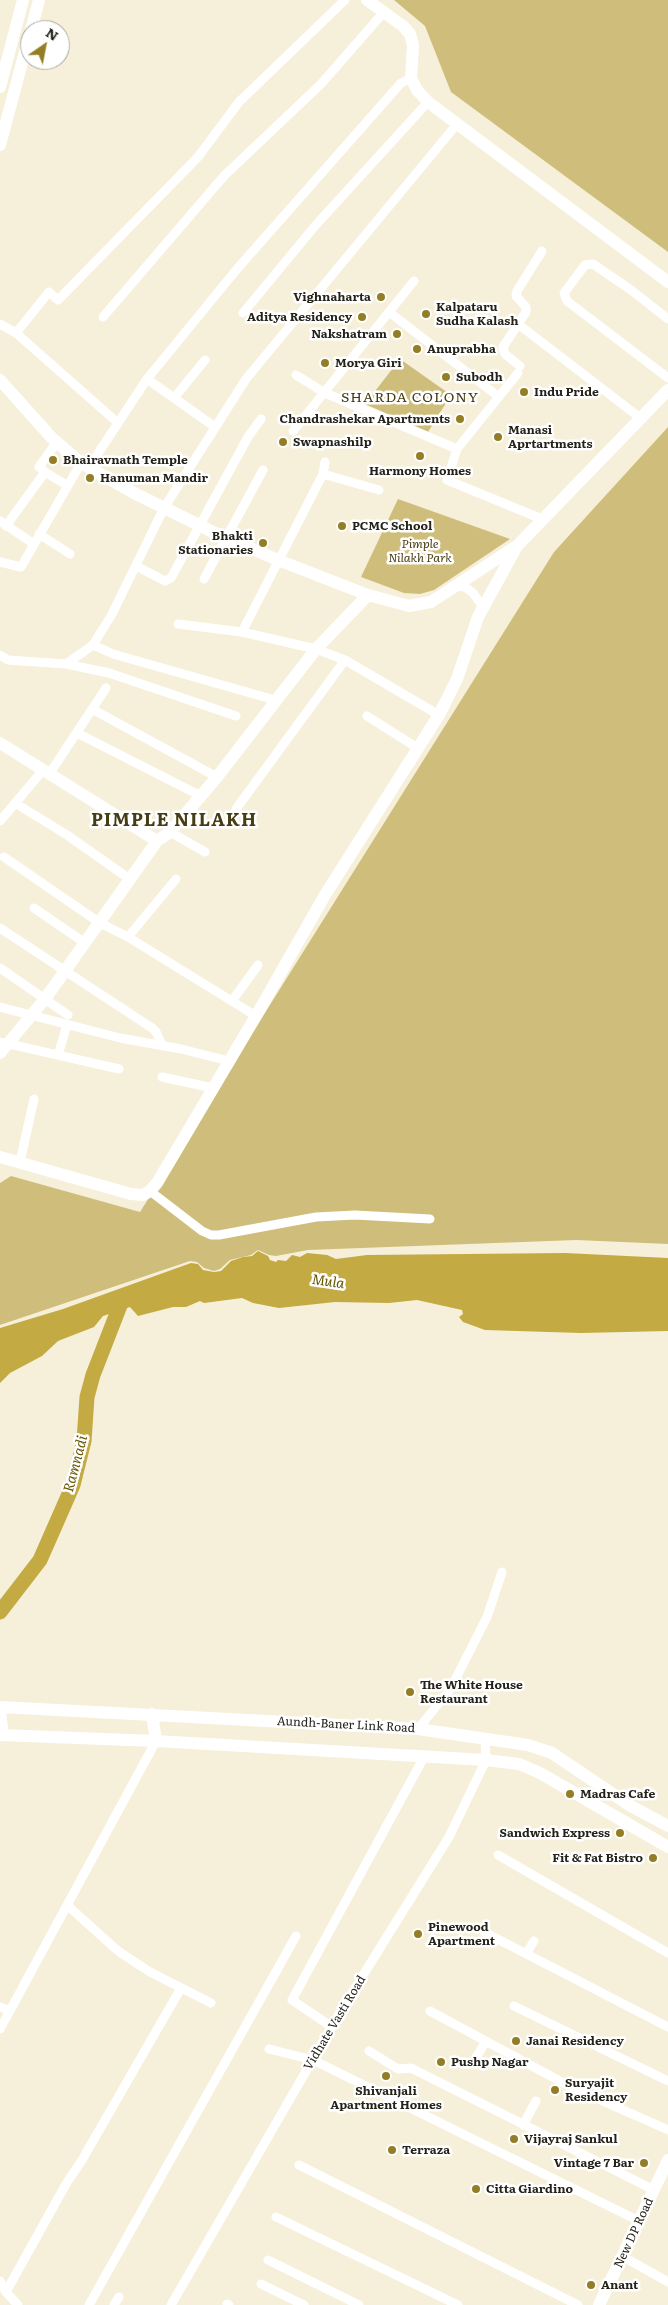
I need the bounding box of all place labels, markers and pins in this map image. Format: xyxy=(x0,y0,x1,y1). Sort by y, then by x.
place label: Vighnaharta xyxy=(293,290,371,304)
marker: Vighnaharta xyxy=(375,291,387,303)
place label: Kalpataru Sudha Kalash xyxy=(436,300,519,328)
marker: Kalpataru Sudha Kalash xyxy=(420,308,432,320)
place label: Aditya Residency xyxy=(247,310,352,324)
marker: Aditya Residency xyxy=(356,311,368,323)
place label: Nakshatram xyxy=(311,327,387,341)
marker: Nakshatram xyxy=(391,328,403,340)
place label: Anuprabha xyxy=(427,342,496,356)
marker: Anuprabha xyxy=(411,343,423,355)
place label: Morya Giri xyxy=(335,356,402,370)
marker: Morya Giri xyxy=(319,357,331,369)
place label: Subodh xyxy=(456,370,503,384)
marker: Subodh xyxy=(440,371,452,383)
place label: Indu Pride xyxy=(534,385,599,399)
marker: Indu Pride xyxy=(518,386,530,398)
place label: Chandrashekar Apartments xyxy=(280,412,450,426)
marker: Chandrashekar Apartments xyxy=(454,413,466,425)
place label: Manasi Aprtartments xyxy=(508,423,592,451)
marker: Manasi Aprtartments xyxy=(492,431,504,443)
place label: Swapnashilp xyxy=(293,435,372,449)
marker: Swapnashilp xyxy=(277,436,289,448)
marker: Harmony Homes xyxy=(414,450,426,462)
place label: Bhairavnath Temple xyxy=(63,453,188,467)
marker: Bhairavnath Temple xyxy=(47,454,59,466)
place label: Harmony Homes xyxy=(369,464,471,478)
place label: Hanuman Mandir xyxy=(100,471,208,485)
marker: Hanuman Mandir xyxy=(84,472,96,484)
place label: PCMC School xyxy=(352,519,432,533)
marker: PCMC School xyxy=(336,520,348,532)
place label: Bhakti Stationaries xyxy=(178,529,253,557)
marker: Bhakti Stationaries xyxy=(257,537,269,549)
place label: The White House Restaurant xyxy=(420,1678,523,1706)
marker: The White House Restaurant xyxy=(404,1686,416,1698)
place label: Madras Cafe xyxy=(580,1787,655,1801)
marker: Madras Cafe xyxy=(564,1788,576,1800)
place label: Sandwich Express xyxy=(500,1826,610,1840)
marker: Sandwich Express xyxy=(614,1827,626,1839)
place label: Fit & Fat Bistro xyxy=(552,1851,643,1865)
marker: Fit & Fat Bistro xyxy=(647,1852,659,1864)
place label: Pinewood Apartment xyxy=(428,1920,495,1948)
marker: Pinewood Apartment xyxy=(412,1928,424,1940)
place label: Janai Residency xyxy=(526,2034,624,2048)
marker: Janai Residency xyxy=(510,2035,522,2047)
place label: Pushp Nagar xyxy=(451,2055,529,2069)
marker: Pushp Nagar xyxy=(435,2056,447,2068)
marker: Shivanjali Apartment Homes xyxy=(380,2070,392,2082)
place label: Suryajit Residency xyxy=(565,2076,627,2104)
place label: Shivanjali Apartment Homes xyxy=(330,2084,442,2112)
marker: Suryajit Residency xyxy=(549,2084,561,2096)
place label: Vijayraj Sankul xyxy=(524,2132,618,2146)
marker: Vijayraj Sankul xyxy=(508,2133,520,2145)
place label: Terraza xyxy=(402,2143,450,2157)
marker: Terraza xyxy=(386,2144,398,2156)
place label: Vintage 7 Bar xyxy=(554,2156,634,2170)
marker: Vintage 7 Bar xyxy=(638,2157,650,2169)
place label: Citta Giardino xyxy=(486,2182,573,2196)
marker: Citta Giardino xyxy=(470,2183,482,2195)
place label: Anant xyxy=(601,2278,638,2292)
marker: Anant xyxy=(585,2279,597,2291)

